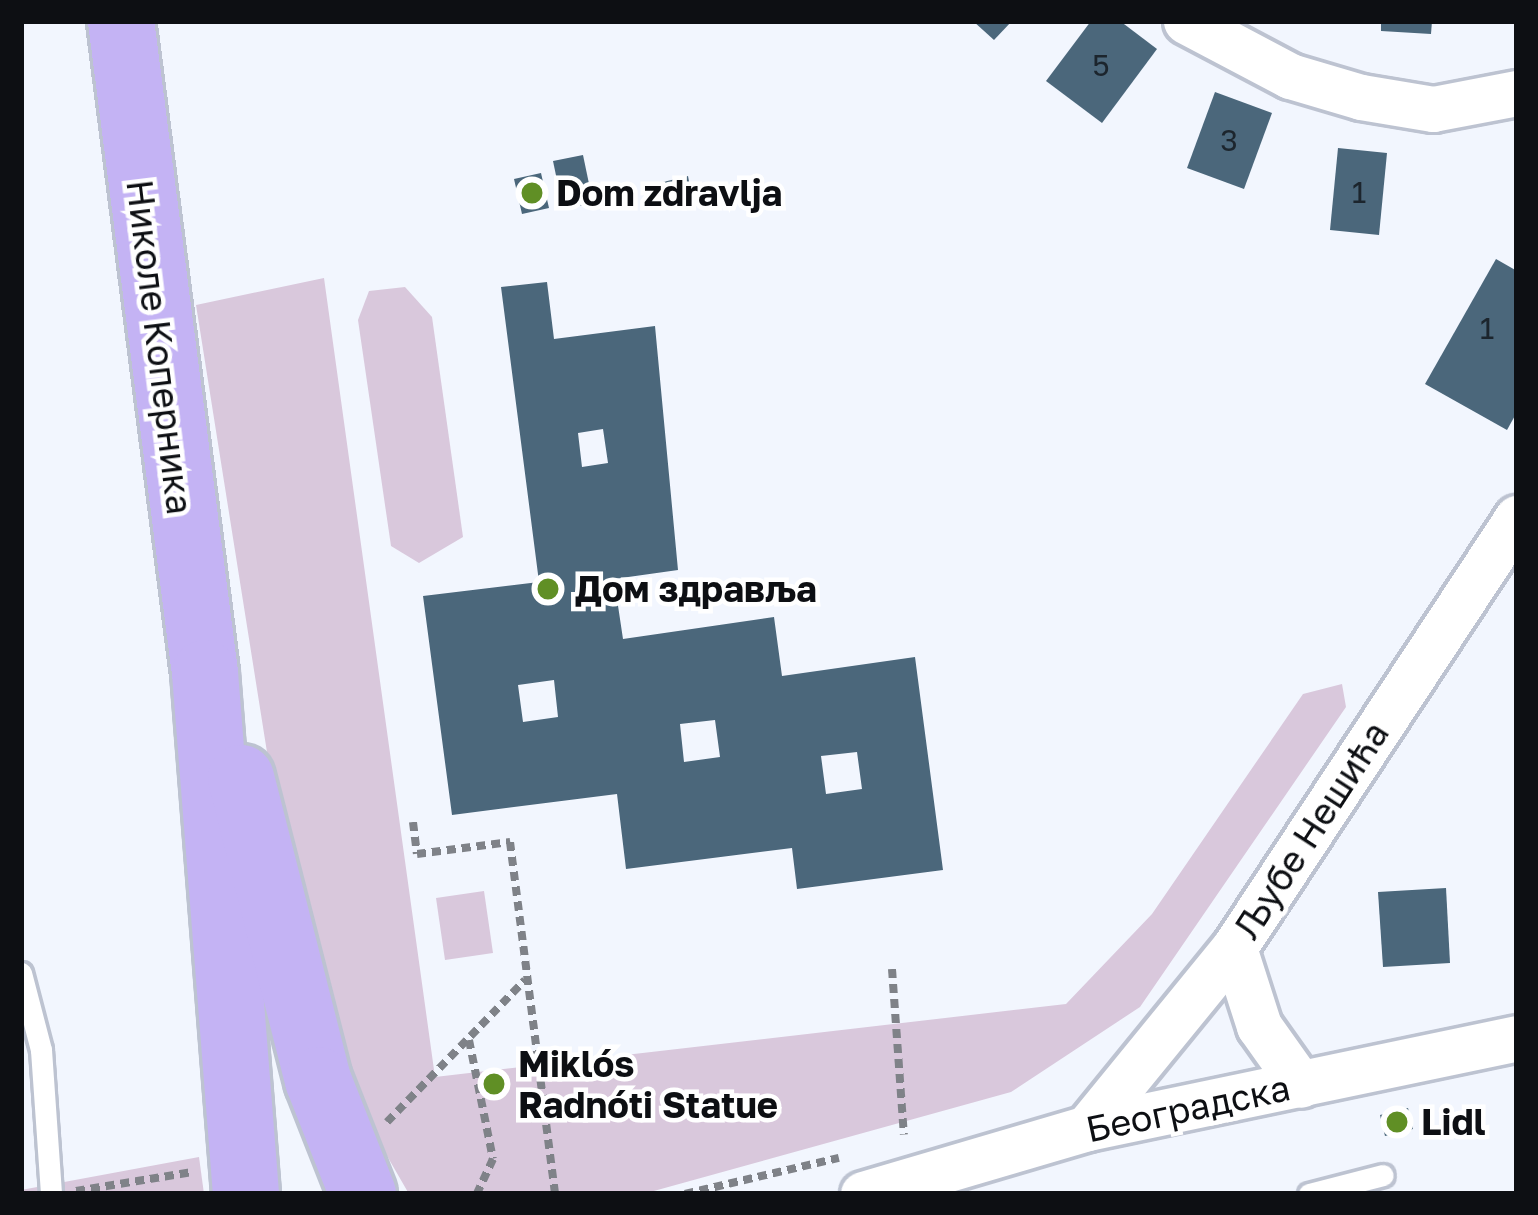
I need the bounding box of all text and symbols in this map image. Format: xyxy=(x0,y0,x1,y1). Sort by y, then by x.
house number: 5 xyxy=(1092,47,1110,83)
house number: 3 xyxy=(1220,122,1238,158)
place label: Dom zdravlja xyxy=(556,171,782,215)
house number: 1 xyxy=(1352,174,1366,210)
street label: Николе Коперника xyxy=(118,177,202,517)
marker: Dom zdravlja xyxy=(519,180,545,206)
house number: 1 xyxy=(1480,310,1494,346)
place label: Дом здравља xyxy=(575,567,817,611)
marker: Дом здравља xyxy=(532,573,564,605)
street label: Љубе Нешића xyxy=(1225,713,1397,947)
place label: Miklós Radnóti Statue xyxy=(518,1041,778,1126)
street label: Београдска xyxy=(1082,1065,1294,1151)
marker: Miklós Radnóti Statue xyxy=(481,1071,507,1097)
place label: Lidl xyxy=(1421,1100,1486,1144)
marker: Lidl xyxy=(1384,1109,1410,1135)

